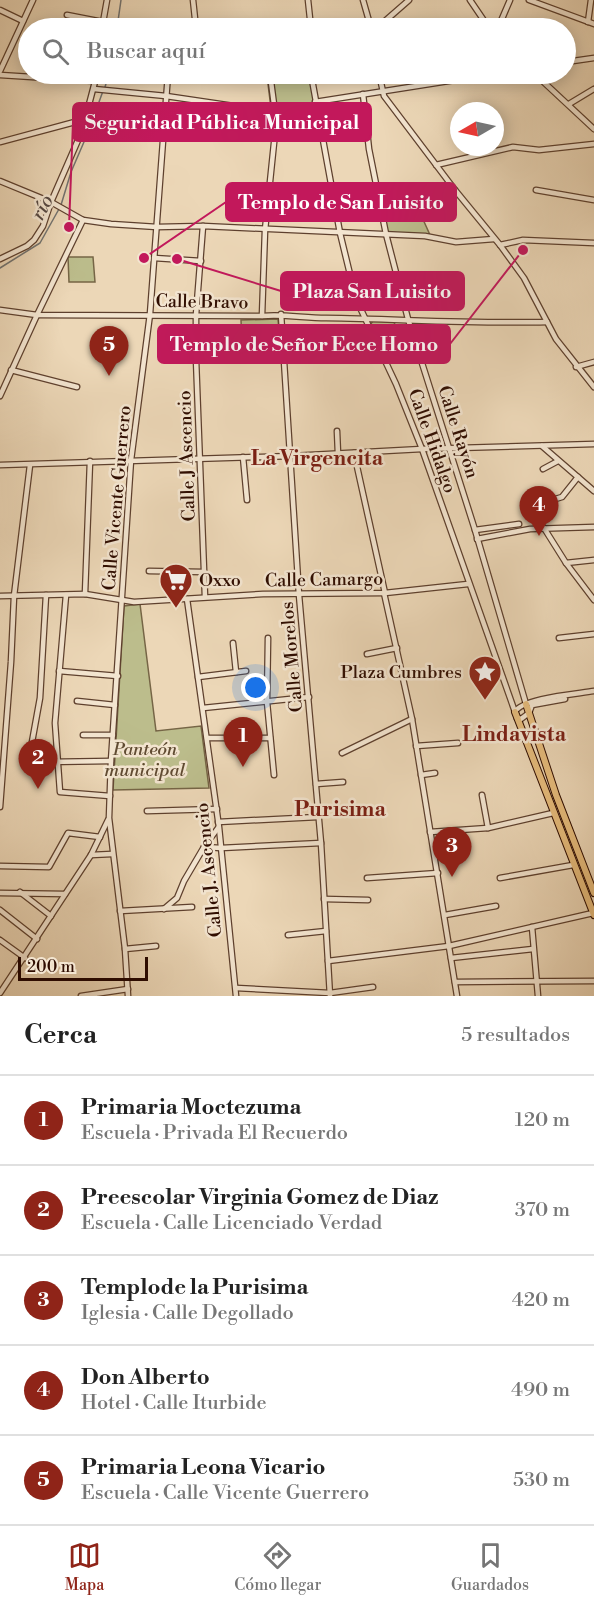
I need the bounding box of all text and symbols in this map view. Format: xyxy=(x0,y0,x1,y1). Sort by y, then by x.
search box xyxy=(18,18,576,84)
icon: search xyxy=(39,35,72,68)
text: Buscar aquí xyxy=(87,38,205,65)
north arrow xyxy=(450,102,504,156)
callout: Seguridad Pública Municipal xyxy=(73,103,371,141)
text: Seguridad Pública Municipal xyxy=(85,111,360,136)
callout: Templo de San Luisito xyxy=(226,183,456,221)
water label: río xyxy=(26,191,60,225)
text: Templo de San Luisito xyxy=(238,191,444,216)
callout: Plaza San Luisito xyxy=(281,272,464,310)
text: Plaza San Luisito xyxy=(292,280,452,305)
street label: Calle Bravo xyxy=(155,290,249,314)
callout: Templo de Señor Ecce Homo xyxy=(158,325,450,363)
pin: 5 xyxy=(90,326,128,376)
text: Templo de Señor Ecce Homo xyxy=(170,333,438,358)
street label: Calle Rayón xyxy=(432,383,484,481)
street label: Calle Hidalgo xyxy=(402,386,462,496)
street label: Calle J Ascencio xyxy=(173,390,201,522)
street label: Calle Vicente Guerrero xyxy=(97,404,137,592)
district label: La Virgencita xyxy=(251,446,384,472)
pin: 4 xyxy=(520,486,558,536)
supermarket icon: Oxxo xyxy=(158,562,194,609)
street label: Calle Camargo xyxy=(265,567,383,593)
place label: Oxxo xyxy=(199,569,241,592)
street label: Calle Morelos xyxy=(276,601,308,713)
place icon: Plaza Cumbres xyxy=(467,654,503,701)
place label: Plaza Cumbres xyxy=(341,661,462,684)
your location xyxy=(241,673,270,702)
pin: 1 xyxy=(224,718,262,767)
district label: Lindavista xyxy=(462,722,567,748)
park label: Panteón municipal xyxy=(105,738,186,782)
pin: 2 xyxy=(18,740,57,789)
district label: Purisima xyxy=(294,797,386,823)
street label: Calle J. Ascencio xyxy=(191,802,227,938)
pin: 3 xyxy=(432,828,472,877)
scale bar xyxy=(18,954,148,982)
text: 200 m xyxy=(27,957,75,977)
text: Cerca xyxy=(24,1019,97,1051)
text: 5 resultados xyxy=(461,1023,570,1048)
text: Primaria Moctezuma xyxy=(81,1094,301,1121)
text: 1 xyxy=(39,1108,48,1133)
text: 120 m xyxy=(515,1108,570,1133)
text: Escuela · Privada El Recuerdo xyxy=(81,1121,348,1146)
text: Preescolar Virginia Gomez de Diaz xyxy=(81,1184,439,1211)
text: 2 xyxy=(37,1198,50,1223)
text: 370 m xyxy=(515,1198,570,1223)
text: Escuela · Calle Licenciado Verdad xyxy=(81,1211,382,1236)
text: Templode la Purisima xyxy=(81,1274,308,1301)
text: 3 xyxy=(37,1288,50,1313)
text: 420 m xyxy=(512,1288,570,1313)
text: Iglesia · Calle Degollado xyxy=(81,1301,294,1326)
text: Don Alberto xyxy=(81,1364,210,1391)
text: 4 xyxy=(37,1378,50,1403)
text: 490 m xyxy=(511,1378,570,1403)
text: Hotel · Calle Iturbide xyxy=(81,1391,267,1416)
text: Primaria Leona Vicario xyxy=(81,1454,326,1481)
text: 5 xyxy=(37,1468,50,1493)
text: 530 m xyxy=(513,1468,570,1493)
text: Escuela · Calle Vicente Guerrero xyxy=(81,1481,369,1506)
tab: Mapa xyxy=(65,1539,104,1595)
tab: Cómo llegar xyxy=(234,1539,321,1595)
tab: Guardados xyxy=(451,1539,529,1595)

